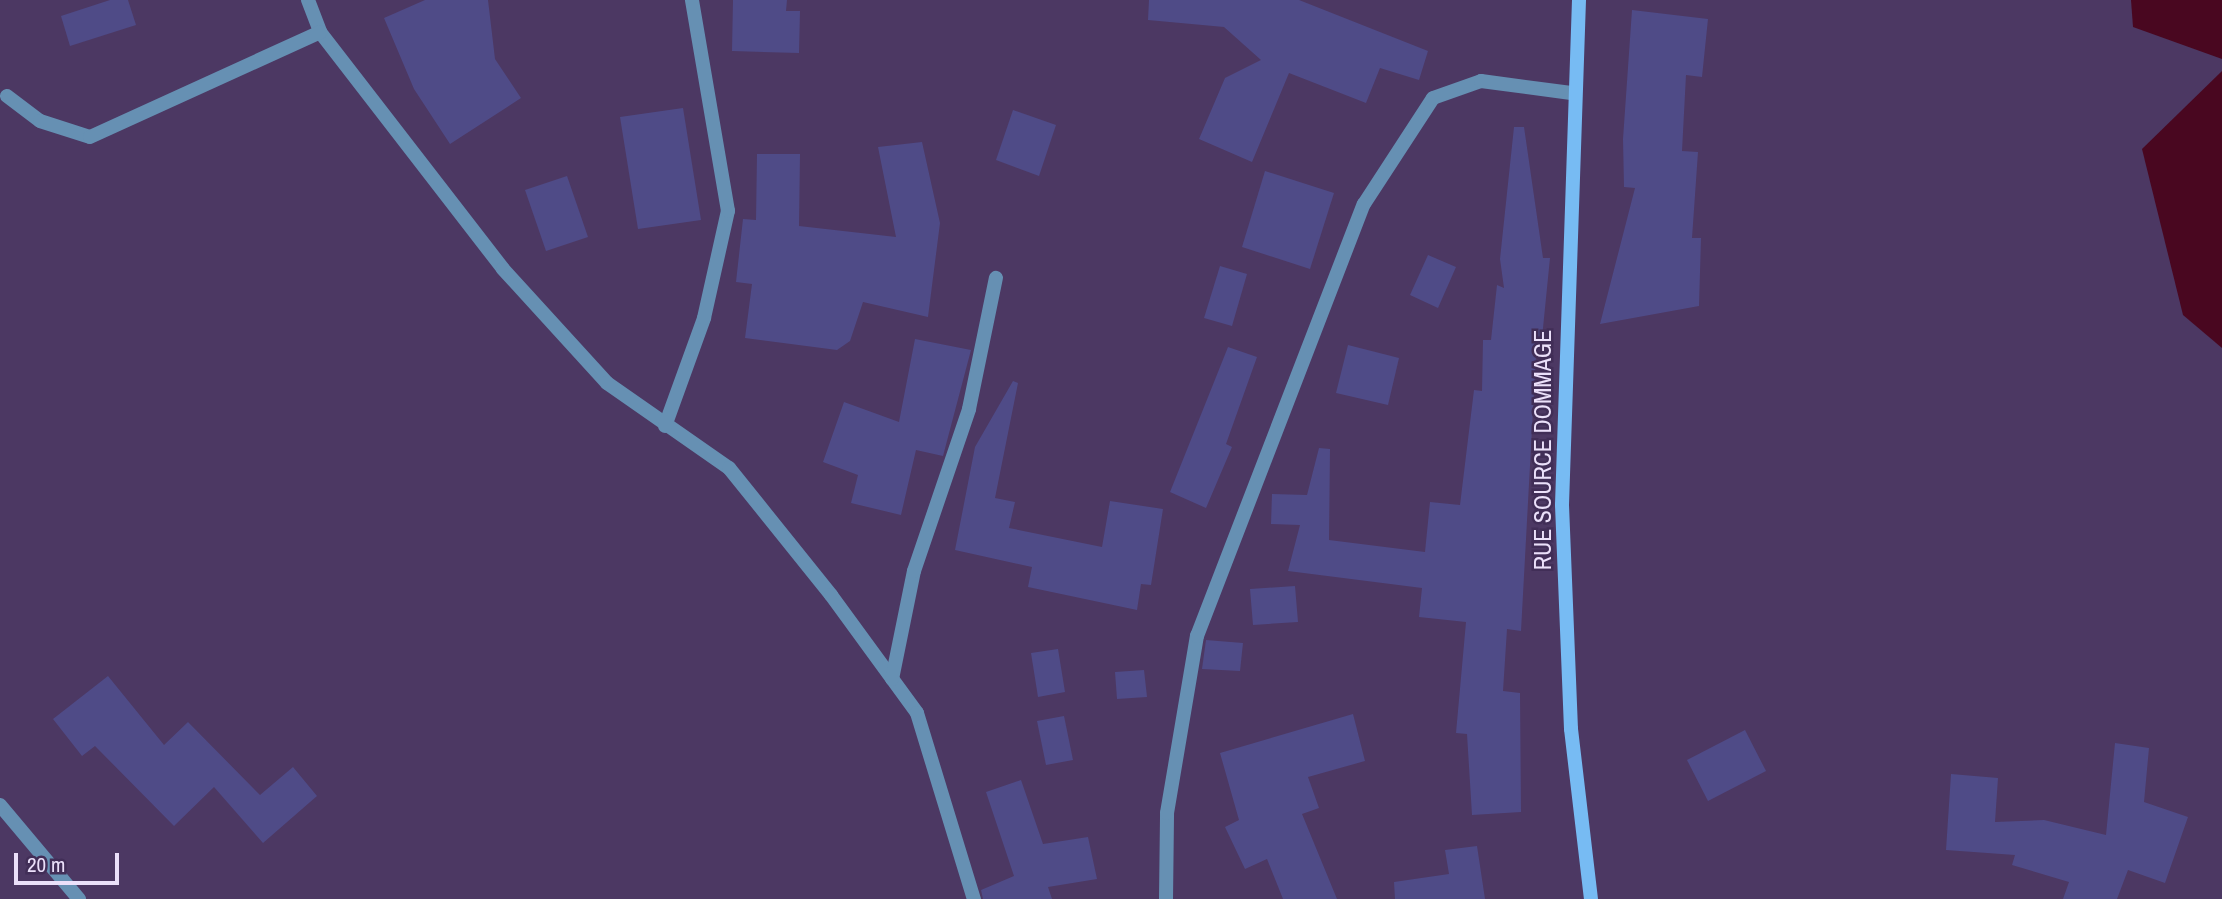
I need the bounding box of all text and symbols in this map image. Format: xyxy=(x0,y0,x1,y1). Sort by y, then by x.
street label: RUE SOURCE DOMMAGE xyxy=(1529,330,1557,570)
scale bar xyxy=(18,839,122,883)
text: 20 m xyxy=(27,850,65,879)

